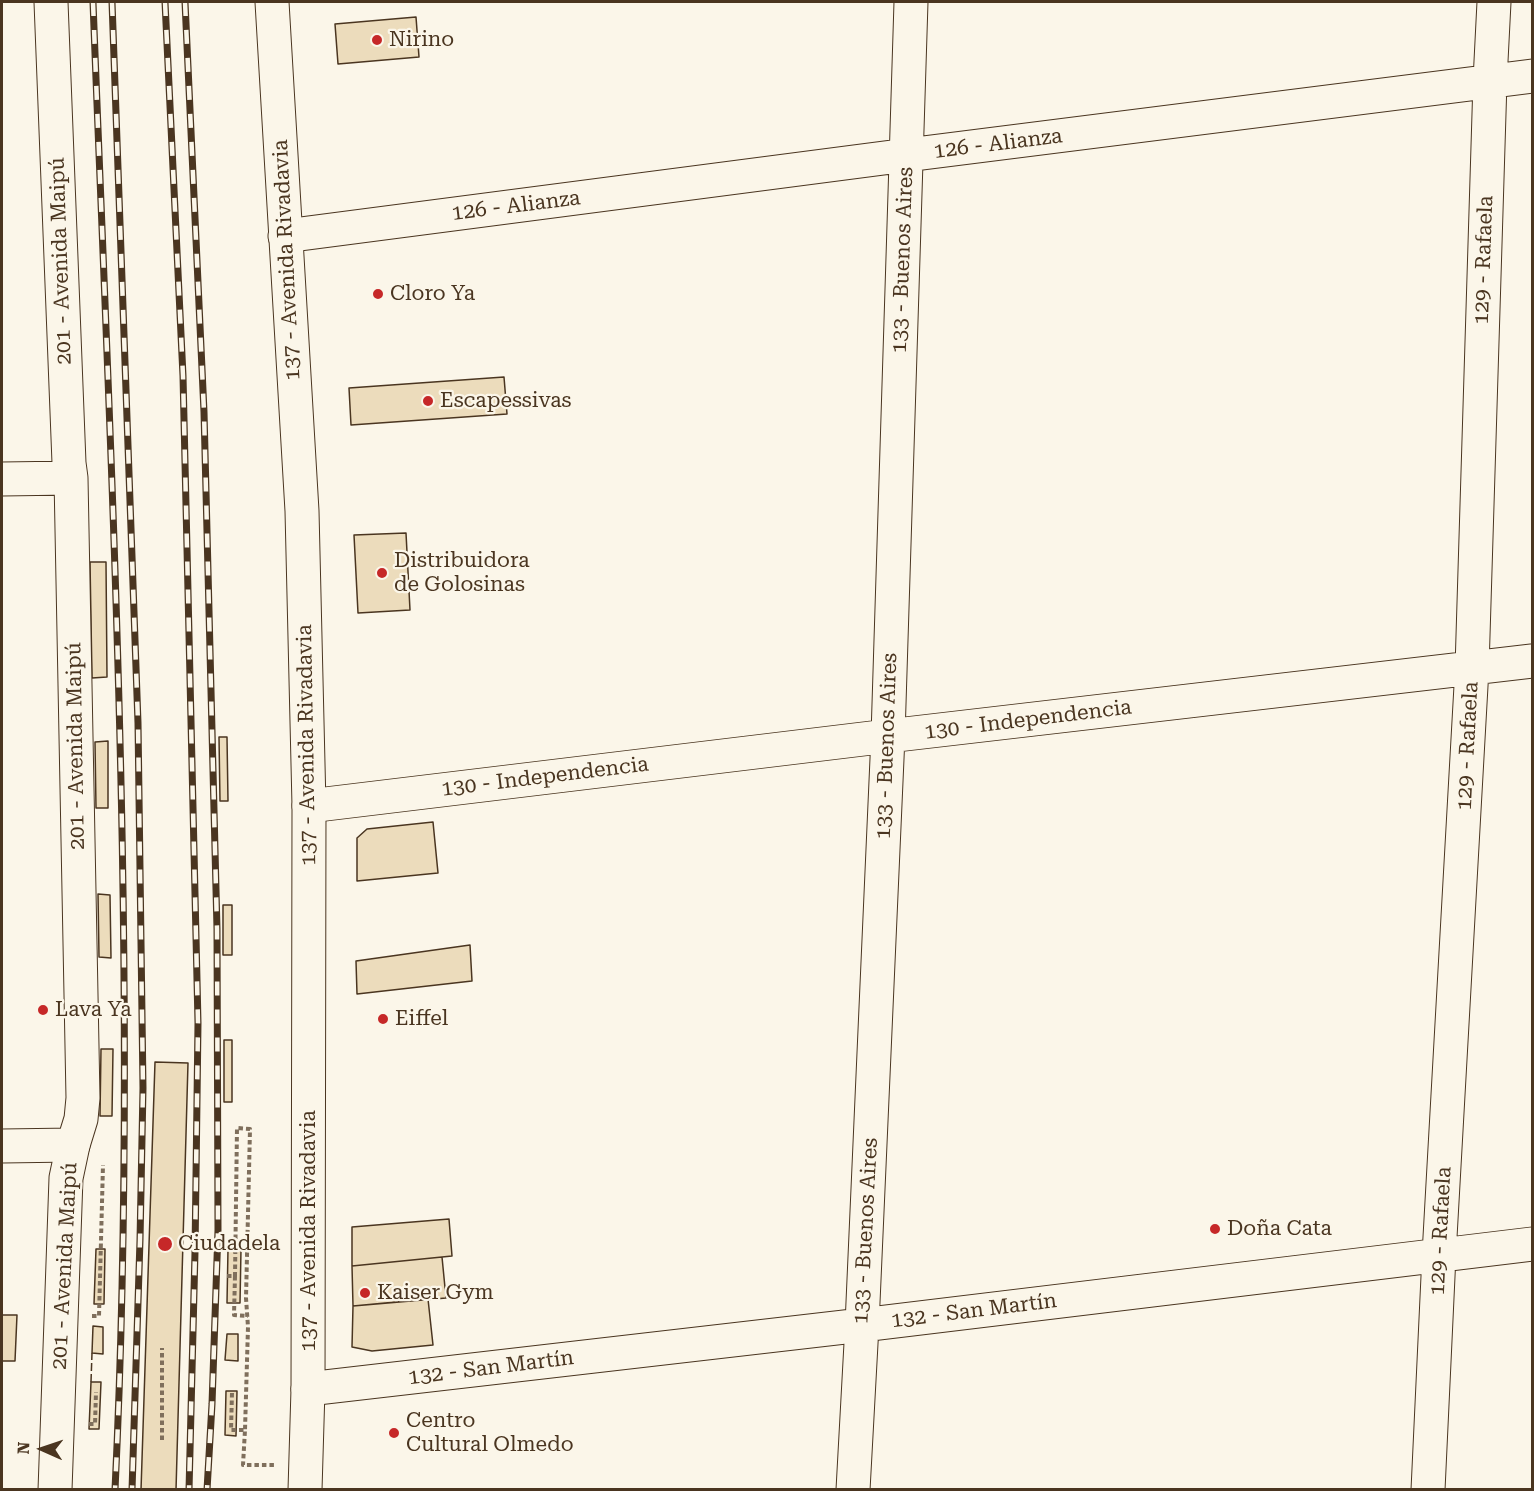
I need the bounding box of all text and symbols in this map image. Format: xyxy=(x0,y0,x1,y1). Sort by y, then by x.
place label: Nirino xyxy=(389,27,454,53)
marker: Nirino xyxy=(370,33,384,47)
street label: 126 - Alianza xyxy=(932,124,1064,164)
street label: 137 - Avenida Rivadavia xyxy=(268,139,306,381)
street label: 201 - Avenida Maipú xyxy=(45,157,77,365)
street label: 133 - Buenos Aires xyxy=(887,166,919,354)
street label: 126 - Alianza xyxy=(450,186,582,226)
street label: 129 - Rafaela xyxy=(1469,195,1499,325)
place label: Cloro Ya xyxy=(390,281,475,307)
marker: Cloro Ya xyxy=(371,287,385,301)
place label: Escapessivas xyxy=(440,388,572,414)
marker: Escapessivas xyxy=(421,394,435,408)
place label: Distribuidora de Golosinas xyxy=(394,548,530,598)
marker: Distribuidora de Golosinas xyxy=(375,566,389,580)
street label: 137 - Avenida Rivadavia xyxy=(292,624,322,866)
street label: 201 - Avenida Maipú xyxy=(62,642,90,850)
street label: 133 - Buenos Aires xyxy=(871,652,903,840)
street label: 129 - Rafaela xyxy=(1452,681,1484,811)
street label: 130 - Independencia xyxy=(923,695,1133,745)
street label: 130 - Independencia xyxy=(440,752,650,802)
place label: Lava Ya xyxy=(55,997,132,1023)
marker: Lava Ya xyxy=(36,1003,50,1017)
place label: Eiffel xyxy=(395,1006,448,1032)
marker: Eiffel xyxy=(376,1012,390,1026)
street label: 137 - Avenida Rivadavia xyxy=(296,1110,322,1352)
street label: 133 - Buenos Aires xyxy=(849,1137,883,1325)
street label: 201 - Avenida Maipú xyxy=(47,1162,83,1370)
street label: 129 - Rafaela xyxy=(1425,1166,1457,1296)
place label: Doña Cata xyxy=(1227,1216,1332,1242)
marker: Doña Cata xyxy=(1208,1222,1222,1236)
place label: Ciudadela xyxy=(178,1231,280,1257)
marker: Ciudadela xyxy=(156,1235,174,1253)
place label: Kaiser Gym xyxy=(377,1280,494,1306)
marker: Kaiser Gym xyxy=(358,1286,372,1300)
street label: 132 - San Martín xyxy=(890,1288,1058,1334)
street label: 132 - San Martín xyxy=(407,1345,575,1391)
place label: Centro Cultural Olmedo xyxy=(406,1408,574,1458)
north arrow xyxy=(12,1419,72,1479)
marker: Centro Cultural Olmedo xyxy=(387,1426,401,1440)
text: N xyxy=(14,1441,33,1455)

